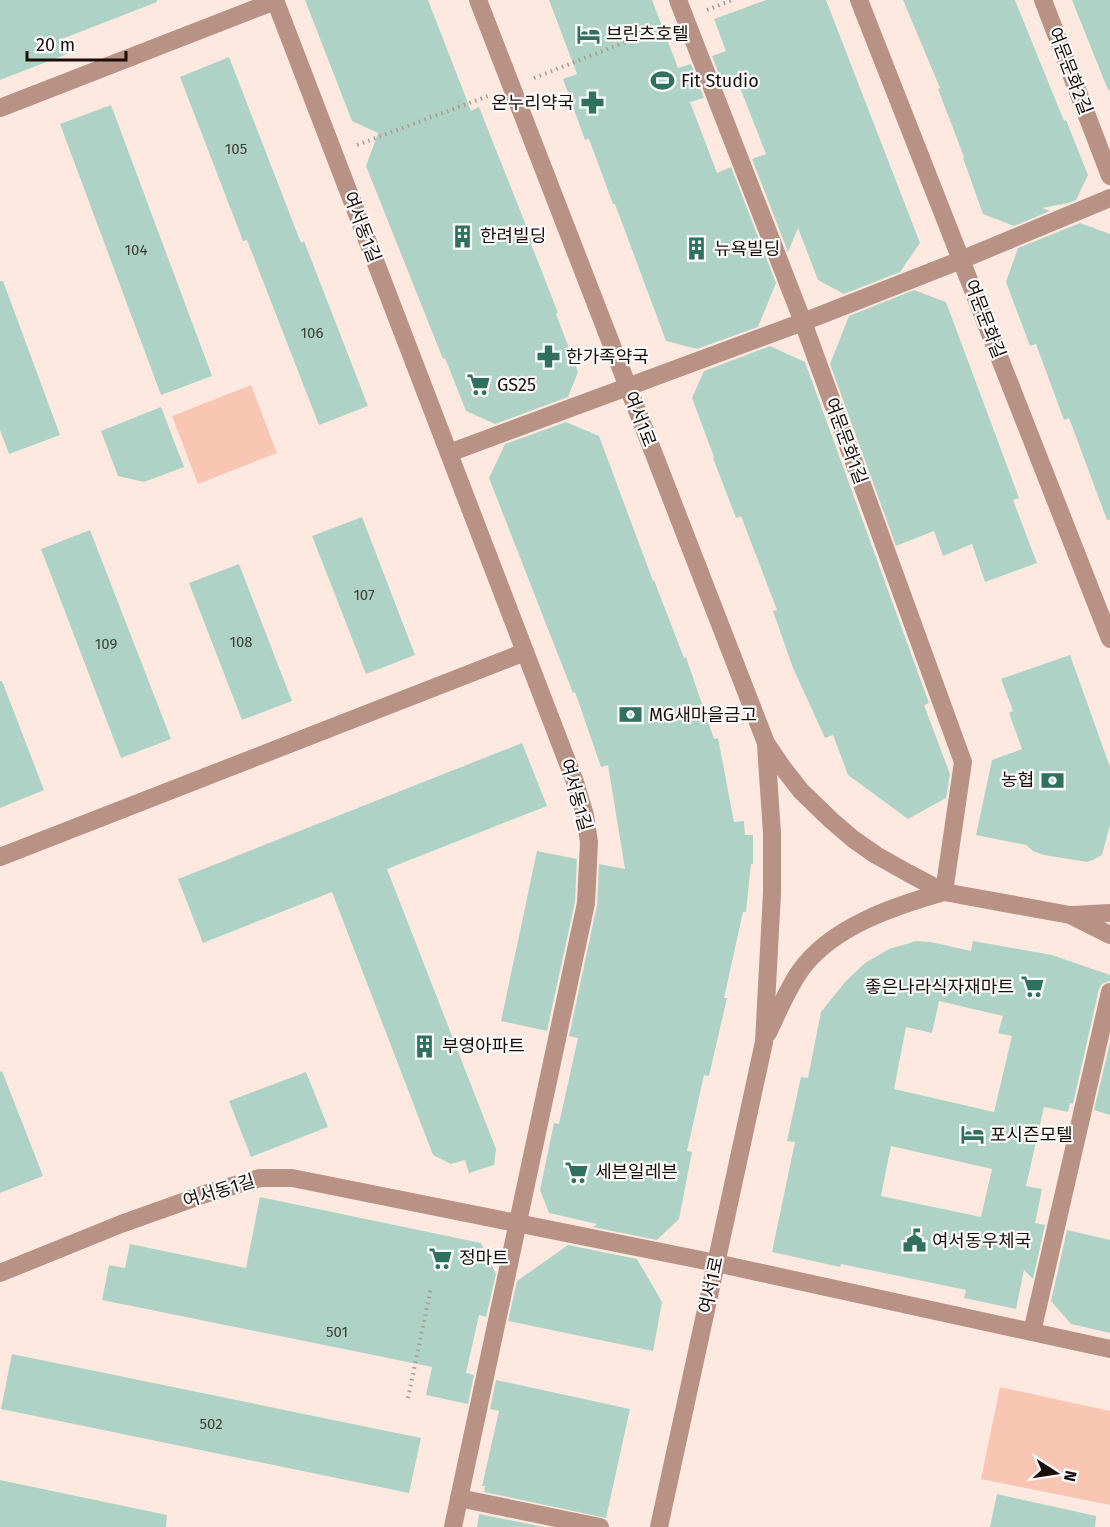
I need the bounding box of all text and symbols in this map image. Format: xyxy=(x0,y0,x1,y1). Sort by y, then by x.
hotel icon: 브린츠호텔 xyxy=(575,21,601,47)
place label: 브린츠호텔 xyxy=(606,23,689,45)
scale bar xyxy=(27,24,126,62)
street label: 여문문화2길 xyxy=(1043,24,1097,118)
text: 20 m xyxy=(36,34,75,56)
sports icon: Fit Studio xyxy=(650,68,676,94)
place label: Fit Studio xyxy=(681,70,759,92)
pharmacy icon: 온누리약국 xyxy=(579,90,605,116)
place label: 온누리약국 xyxy=(491,92,574,114)
house number: 105 xyxy=(225,140,247,158)
street label: 여서동1길 xyxy=(338,188,386,266)
building icon: 한려빌딩 xyxy=(449,223,475,249)
place label: 한려빌딩 xyxy=(480,225,546,247)
building icon: 뉴욕빌딩 xyxy=(683,236,709,262)
place label: 뉴욕빌딩 xyxy=(714,238,780,260)
house number: 104 xyxy=(125,241,147,259)
street label: 여문문화길 xyxy=(960,276,1010,362)
house number: 106 xyxy=(301,324,323,342)
pharmacy icon: 한가족약국 xyxy=(535,344,561,370)
place label: 한가족약국 xyxy=(566,346,649,368)
supermarket icon: GS25 xyxy=(466,372,492,398)
place label: GS25 xyxy=(497,374,536,396)
street label: 여서1로 xyxy=(619,388,661,450)
street label: 여문문화1길 xyxy=(820,395,872,487)
house number: 107 xyxy=(353,586,375,604)
house number: 108 xyxy=(229,633,253,651)
house number: 109 xyxy=(95,635,117,653)
bank icon: MG새마을금고 xyxy=(618,702,644,728)
place label: MG새마을금고 xyxy=(649,704,757,726)
street label: 여서동1길 xyxy=(555,756,597,834)
bank icon: 농협 xyxy=(1039,767,1065,793)
place label: 농협 xyxy=(1001,769,1034,791)
supermarket icon: 좋은나라식자재마트 xyxy=(1019,974,1045,1000)
place label: 좋은나라식자재마트 xyxy=(865,976,1014,998)
building icon: 부영아파트 xyxy=(411,1033,437,1059)
place label: 부영아파트 xyxy=(442,1035,525,1057)
hotel icon: 포시즌모텔 xyxy=(959,1122,985,1148)
place label: 포시즌모텔 xyxy=(990,1124,1073,1146)
supermarket icon: 세븐일레븐 xyxy=(564,1159,590,1185)
place label: 세븐일레븐 xyxy=(595,1161,678,1183)
street label: 여서동1길 xyxy=(180,1170,258,1212)
public building icon: 여서동우체국 xyxy=(901,1228,927,1254)
place label: 여서동우체국 xyxy=(932,1230,1031,1252)
supermarket icon: 정마트 xyxy=(428,1245,454,1271)
place label: 정마트 xyxy=(459,1247,509,1269)
street label: 여서1로 xyxy=(694,1255,728,1315)
house number: 501 xyxy=(326,1323,348,1341)
house number: 502 xyxy=(199,1415,223,1433)
north arrow xyxy=(1026,1443,1086,1503)
text: N xyxy=(1060,1469,1081,1483)

